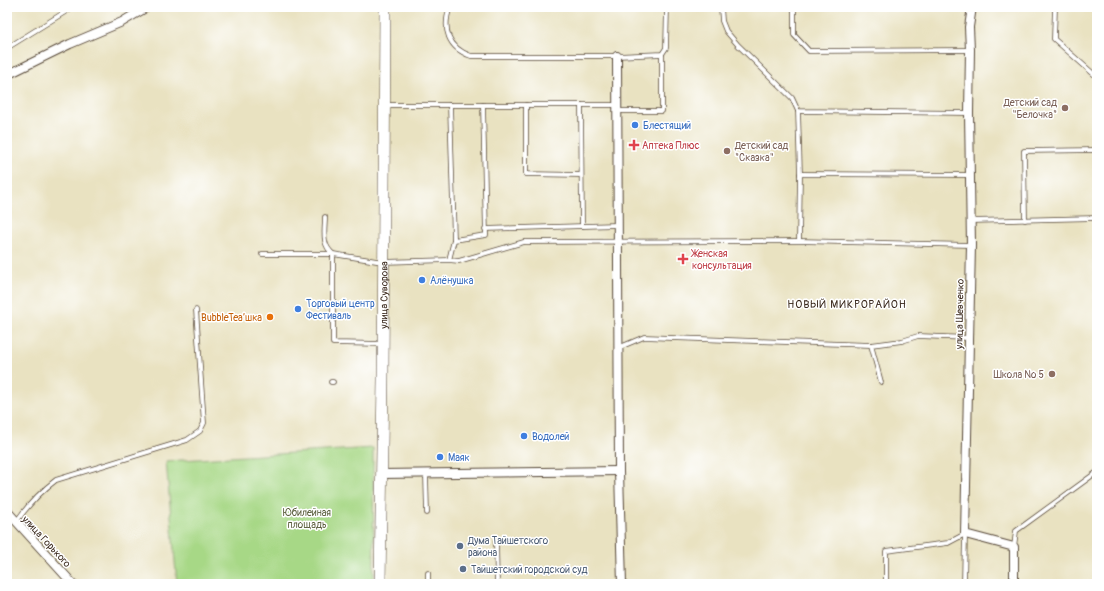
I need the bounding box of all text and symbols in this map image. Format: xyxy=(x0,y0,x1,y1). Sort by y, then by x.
place label: Детский сад "Белочка" xyxy=(1003,97,1057,121)
marker: Детский сад "Белочка" xyxy=(1060,103,1070,113)
marker: Блестящий xyxy=(630,120,640,130)
place label: Блестящий xyxy=(643,120,691,132)
marker: Аптека Плюс xyxy=(629,140,639,150)
place label: Аптека Плюс xyxy=(642,140,700,152)
place label: Детский сад "Сказка" xyxy=(734,140,788,164)
marker: Детский сад "Сказка" xyxy=(722,146,732,156)
place label: Женская консультация xyxy=(690,248,752,272)
marker: Женская консультация xyxy=(677,253,689,265)
street label: улица Суворова xyxy=(378,261,391,330)
marker: Алёнушка xyxy=(417,275,427,285)
place label: Алёнушка xyxy=(430,275,474,287)
street label: улица Шевченко xyxy=(953,278,967,350)
place label: Торговый центр Фестиваль xyxy=(306,298,375,322)
district label: НОВЫЙ МИКРОРАЙОН xyxy=(787,298,907,311)
marker: Торговый центр Фестиваль xyxy=(293,304,303,314)
place label: BubbleTea’шка xyxy=(201,312,262,324)
marker: BubbleTea’шка xyxy=(265,312,275,322)
place label: Школа № 5 xyxy=(993,369,1044,381)
marker: Школа № 5 xyxy=(1047,369,1057,379)
marker: Водолей xyxy=(519,431,529,441)
place label: Водолей xyxy=(532,431,570,443)
marker: Маяк xyxy=(435,452,445,462)
place label: Маяк xyxy=(448,452,470,464)
park label: Юбилейная площадь xyxy=(283,507,331,531)
street label: улица Горького xyxy=(19,513,74,570)
place label: Дума Тайшетского района xyxy=(467,535,549,559)
marker: Дума Тайшетского района xyxy=(455,541,465,551)
marker: Тайшетский городской суд xyxy=(458,564,468,574)
place label: Тайшетский городской суд xyxy=(471,564,587,576)

